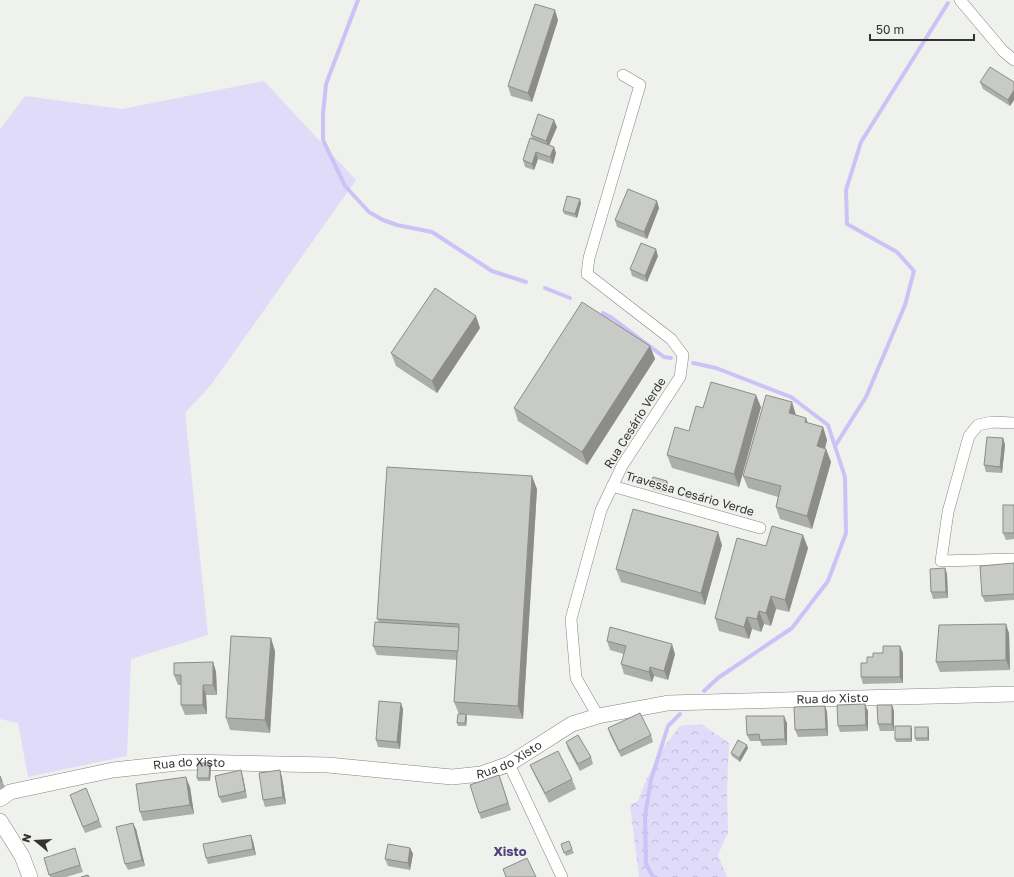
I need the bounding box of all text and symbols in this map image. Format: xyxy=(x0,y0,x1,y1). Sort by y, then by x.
scale bar xyxy=(870,16,974,42)
text: 50 m xyxy=(876,22,904,37)
street label: Rua Cesário Verde xyxy=(601,374,669,471)
street label: Travessa Cesário Verde xyxy=(624,468,756,519)
street label: Rua do Xisto xyxy=(796,690,869,707)
street label: Rua do Xisto xyxy=(475,737,544,781)
street label: Rua do Xisto xyxy=(152,754,225,773)
north arrow xyxy=(16,821,56,861)
text: N xyxy=(19,832,33,844)
district label: Xisto xyxy=(493,843,527,859)

